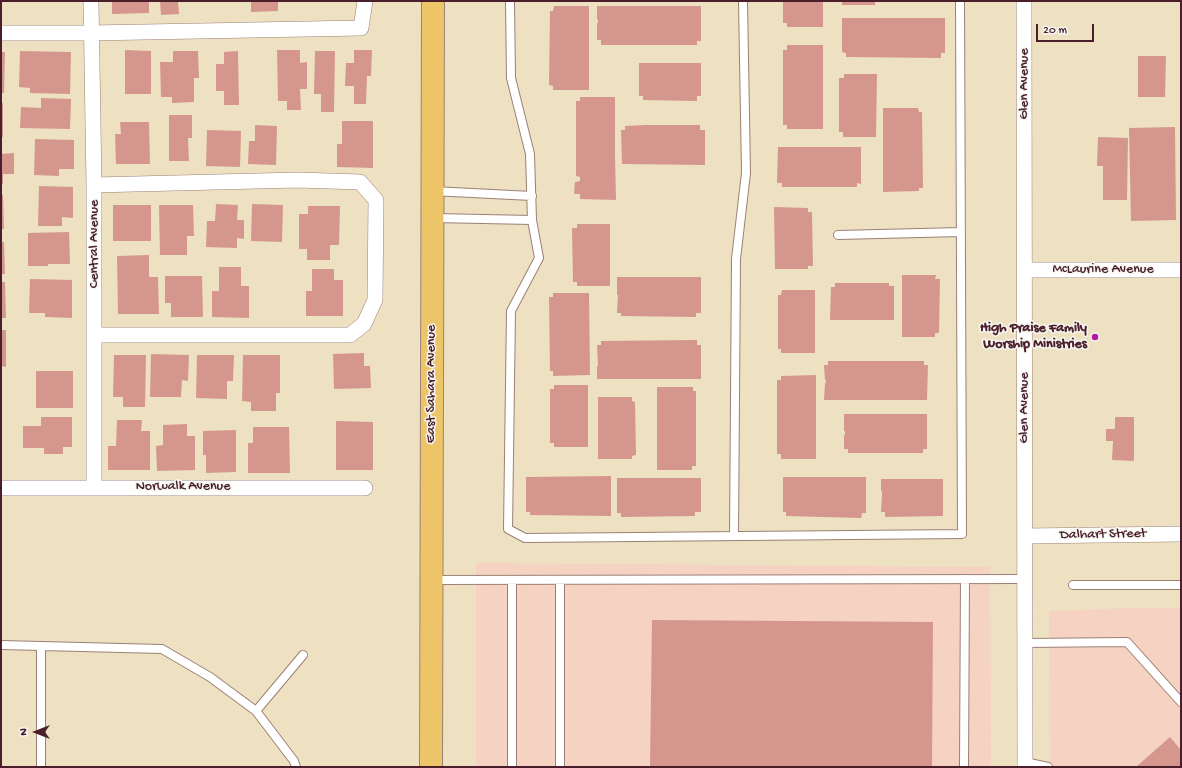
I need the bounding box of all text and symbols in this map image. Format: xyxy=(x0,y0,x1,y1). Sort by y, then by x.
scale bar xyxy=(1038,16,1096,42)
text: 20 m xyxy=(1043,24,1067,38)
street label: Glen Avenue xyxy=(1017,48,1033,120)
street label: Central Avenue xyxy=(87,200,103,288)
street label: McLaurine Avenue xyxy=(1052,262,1154,278)
place label: High Praise Family Worship Ministries xyxy=(980,321,1087,354)
street label: East Sahara Avenue xyxy=(424,325,440,443)
marker: High Praise Family Worship Ministries xyxy=(1090,332,1100,342)
street label: Glen Avenue xyxy=(1017,372,1033,444)
street label: Norwalk Avenue xyxy=(136,479,230,495)
street label: Dalhart Street xyxy=(1060,526,1146,544)
north arrow xyxy=(16,712,56,752)
text: N xyxy=(18,728,30,736)

